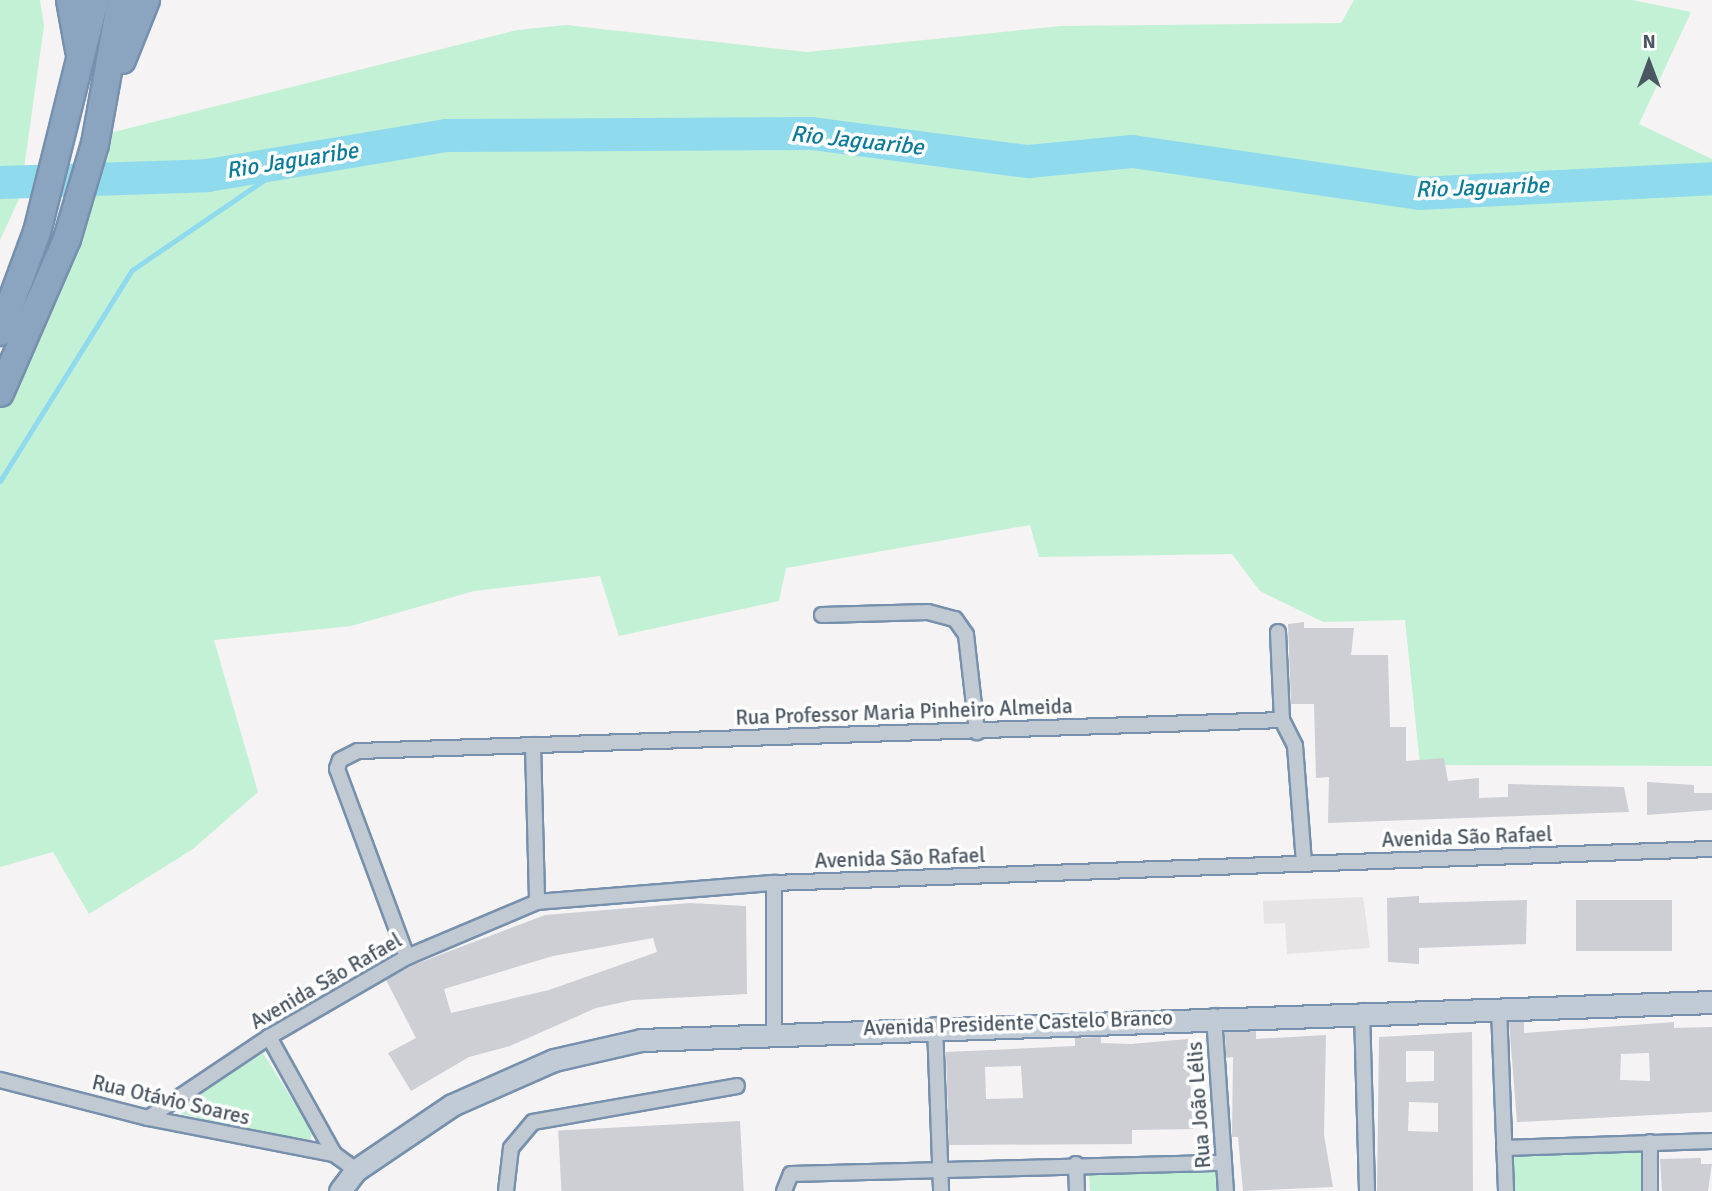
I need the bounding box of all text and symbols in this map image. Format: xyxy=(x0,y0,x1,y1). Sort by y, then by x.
north arrow xyxy=(1614,28,1684,98)
text: N xyxy=(1642,30,1656,54)
water label: Rio Jaguaribe xyxy=(789,120,925,162)
water label: Rio Jaguaribe xyxy=(224,137,360,185)
water label: Rio Jaguaribe xyxy=(1415,172,1549,204)
street label: Rua Professor Maria Pinheiro Almeida xyxy=(735,694,1073,730)
street label: Avenida São Rafael xyxy=(1381,821,1553,853)
street label: Avenida São Rafael xyxy=(814,842,986,874)
street label: Avenida São Rafael xyxy=(246,927,406,1035)
street label: Avenida Presidente Castelo Branco xyxy=(863,1005,1173,1041)
street label: Rua João Lélis xyxy=(1182,1041,1216,1169)
street label: Rua Otávio Soares xyxy=(90,1070,252,1130)

